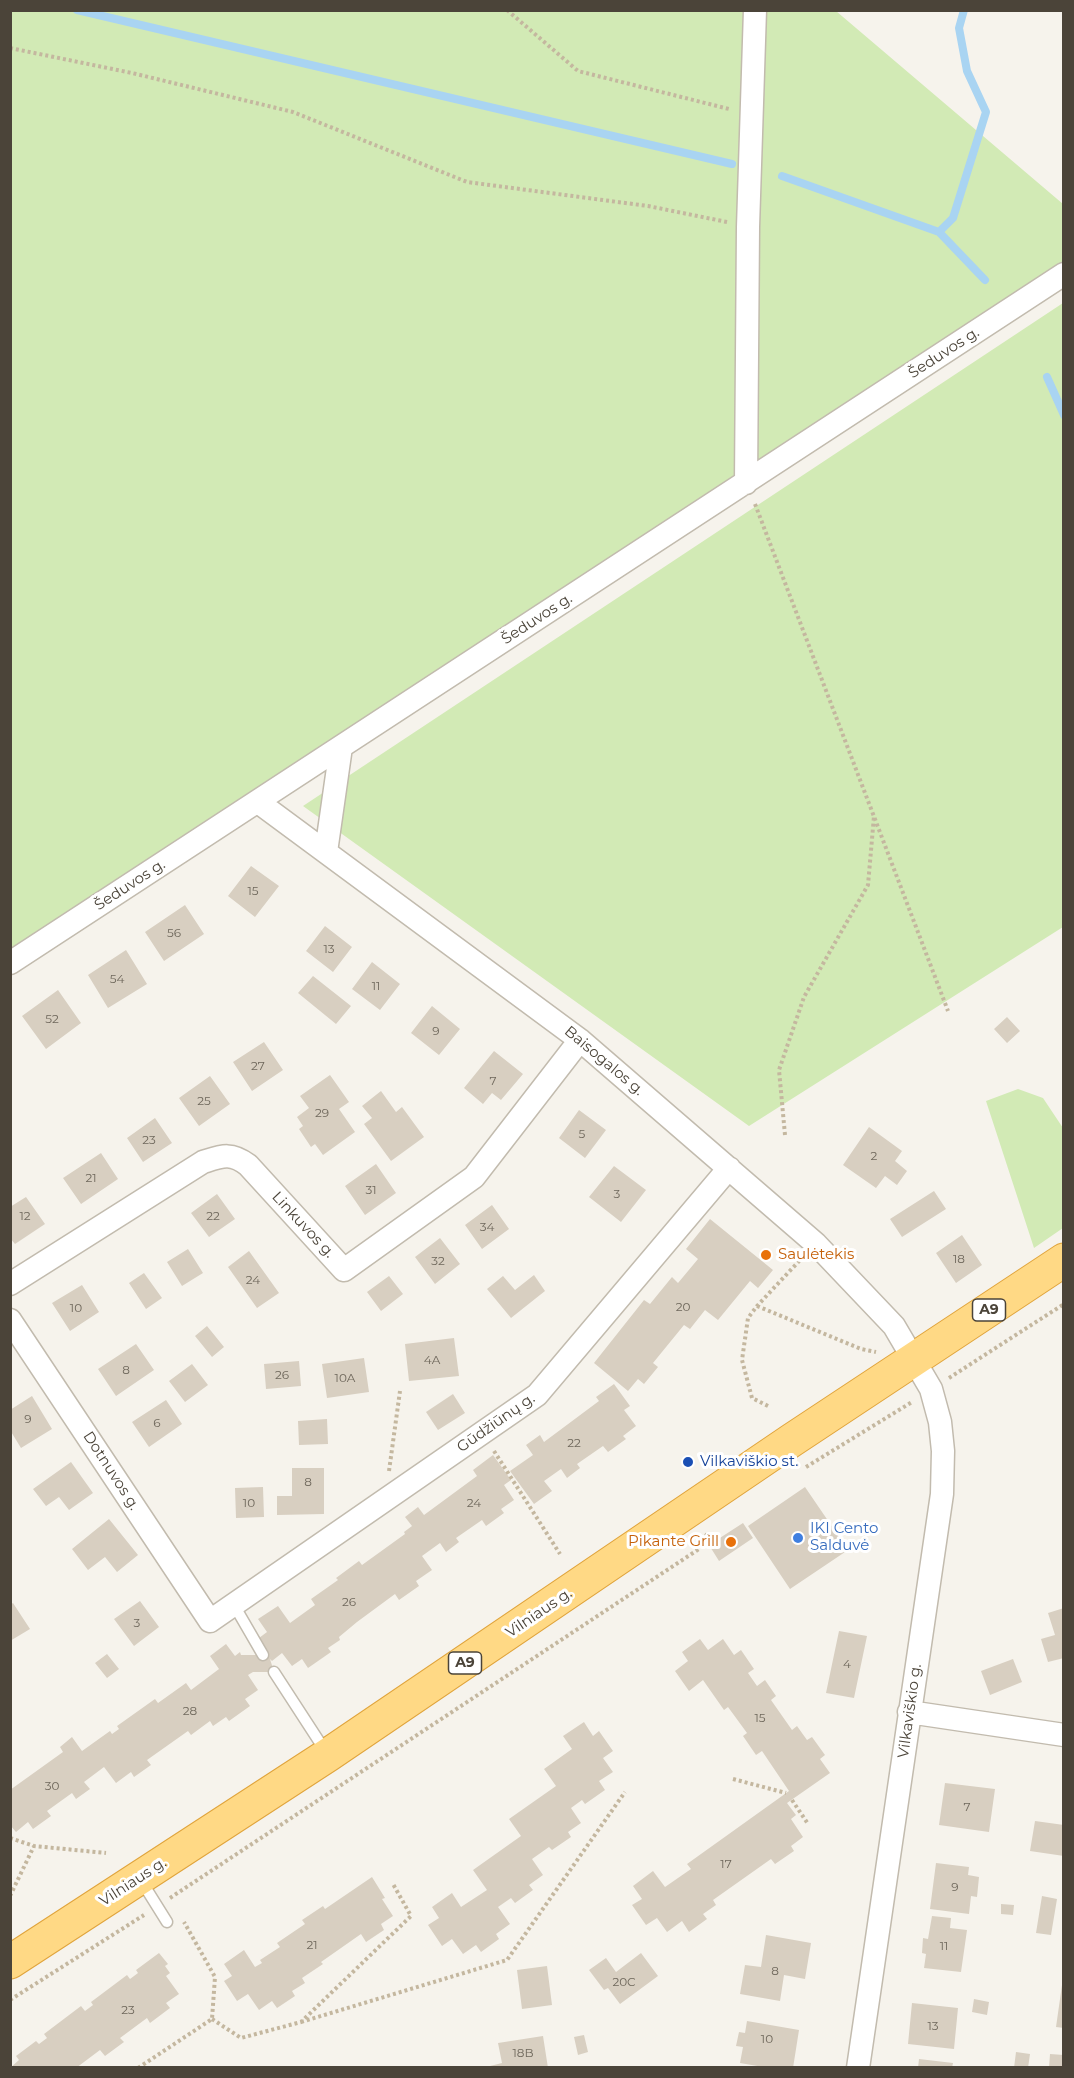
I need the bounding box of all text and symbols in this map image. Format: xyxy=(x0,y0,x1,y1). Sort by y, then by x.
street label: Šeduvos g. xyxy=(905,324,983,382)
street label: Šeduvos g. xyxy=(498,590,576,648)
street label: Šeduvos g. xyxy=(91,856,169,914)
house number: 15 xyxy=(247,884,259,898)
house number: 56 xyxy=(167,926,181,940)
house number: 13 xyxy=(323,942,335,956)
house number: 54 xyxy=(110,972,124,986)
house number: 11 xyxy=(372,979,380,993)
house number: 52 xyxy=(45,1012,59,1026)
street label: Baisogalos g. xyxy=(561,1023,647,1099)
house number: 9 xyxy=(432,1024,440,1038)
house number: 27 xyxy=(251,1059,265,1073)
house number: 7 xyxy=(489,1074,497,1088)
house number: 25 xyxy=(197,1094,211,1108)
house number: 29 xyxy=(315,1106,329,1120)
house number: 5 xyxy=(579,1127,585,1141)
house number: 23 xyxy=(142,1133,156,1147)
house number: 2 xyxy=(871,1149,877,1163)
house number: 21 xyxy=(85,1171,97,1185)
house number: 31 xyxy=(365,1183,377,1197)
house number: 3 xyxy=(614,1187,620,1201)
street label: Linkuvos g. xyxy=(268,1188,338,1262)
house number: 12 xyxy=(19,1209,31,1223)
house number: 22 xyxy=(206,1209,220,1223)
house number: 34 xyxy=(480,1220,494,1234)
place label: Saulėtekis xyxy=(778,1246,854,1264)
marker: Saulėtekis xyxy=(759,1248,773,1262)
house number: 18 xyxy=(953,1252,965,1266)
house number: 32 xyxy=(431,1254,445,1268)
house number: 24 xyxy=(246,1273,260,1287)
road number: A9 xyxy=(972,1299,1006,1321)
house number: 20 xyxy=(676,1300,690,1314)
house number: 10 xyxy=(70,1301,82,1315)
house number: 4A xyxy=(424,1353,440,1367)
house number: 8 xyxy=(122,1363,130,1377)
house number: 26 xyxy=(275,1368,289,1382)
house number: 10A xyxy=(335,1371,355,1385)
street label: Gūdžiūnų g. xyxy=(453,1389,539,1457)
house number: 9 xyxy=(24,1412,32,1426)
house number: 6 xyxy=(153,1416,161,1430)
street label: Dotnuvos g. xyxy=(79,1428,143,1514)
house number: 22 xyxy=(567,1436,581,1450)
place label: Vilkaviškio st. xyxy=(700,1453,798,1471)
marker: Vilkaviškio st. xyxy=(681,1455,695,1469)
house number: 8 xyxy=(304,1475,312,1489)
house number: 10 xyxy=(243,1496,255,1510)
house number: 24 xyxy=(467,1496,481,1510)
place label: IKI Cento Salduvė xyxy=(810,1520,878,1555)
marker: IKI Cento Salduvė xyxy=(791,1531,805,1545)
place label: Pikante Grill xyxy=(628,1533,719,1551)
marker: Pikante Grill xyxy=(724,1535,738,1549)
street label: Vilniaus g. xyxy=(502,1584,576,1642)
house number: 26 xyxy=(342,1595,356,1609)
house number: 3 xyxy=(134,1616,140,1630)
road number: A9 xyxy=(448,1652,482,1674)
house number: 4 xyxy=(843,1657,851,1671)
street label: Vilkaviškio g. xyxy=(894,1663,926,1759)
house number: 28 xyxy=(183,1704,197,1718)
house number: 15 xyxy=(754,1711,766,1725)
house number: 30 xyxy=(45,1779,59,1793)
house number: 7 xyxy=(963,1800,971,1814)
street label: Vilniaus g. xyxy=(96,1854,170,1910)
house number: 17 xyxy=(720,1857,732,1871)
house number: 9 xyxy=(951,1880,959,1894)
house number: 21 xyxy=(306,1938,318,1952)
house number: 11 xyxy=(940,1939,948,1953)
house number: 8 xyxy=(771,1964,779,1978)
house number: 20C xyxy=(612,1975,636,1989)
house number: 23 xyxy=(121,2003,135,2017)
house number: 13 xyxy=(927,2019,939,2033)
house number: 10 xyxy=(761,2032,773,2046)
house number: 18B xyxy=(512,2046,534,2060)

